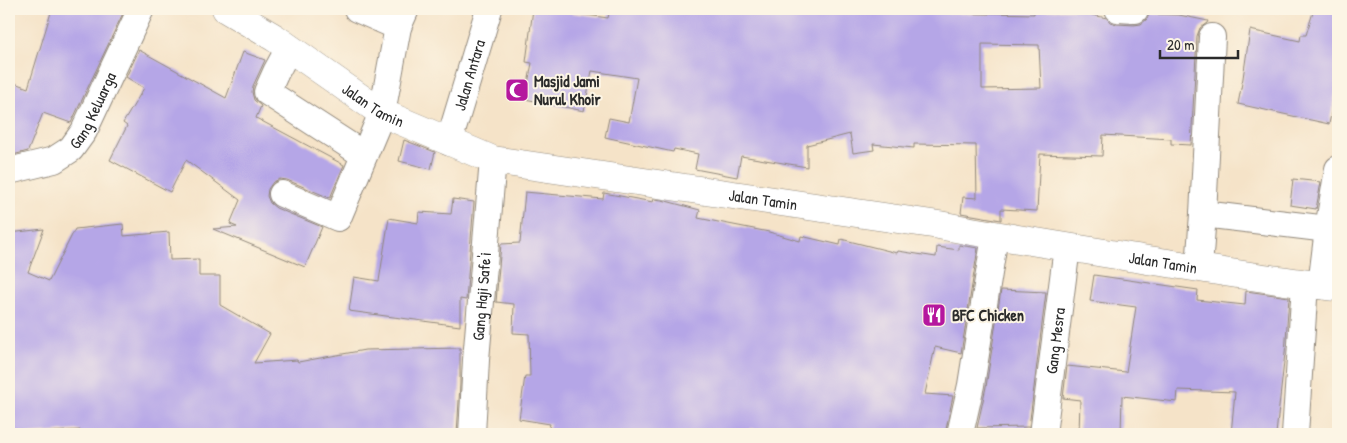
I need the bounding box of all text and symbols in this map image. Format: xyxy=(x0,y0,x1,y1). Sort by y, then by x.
scale bar xyxy=(1160,28,1237,60)
text: 20 m xyxy=(1167,34,1194,55)
street label: Jalan Antara xyxy=(448,37,490,113)
street label: Gang Keluarga xyxy=(64,68,121,153)
place label: Masjid Jami Nurul Khoir xyxy=(534,70,602,110)
street label: Jalan Tamin xyxy=(338,77,407,132)
mosque icon: Masjid Jami Nurul Khoir xyxy=(504,77,530,103)
street label: Jalan Tamin xyxy=(727,183,799,215)
street label: Jalan Tamin xyxy=(1127,246,1199,279)
street label: Gang Haji Safe'i xyxy=(467,251,496,342)
restaurant icon: BFC Chicken xyxy=(921,302,947,328)
place label: BFC Chicken xyxy=(952,304,1024,326)
street label: Gang Mesra xyxy=(1040,306,1070,375)

